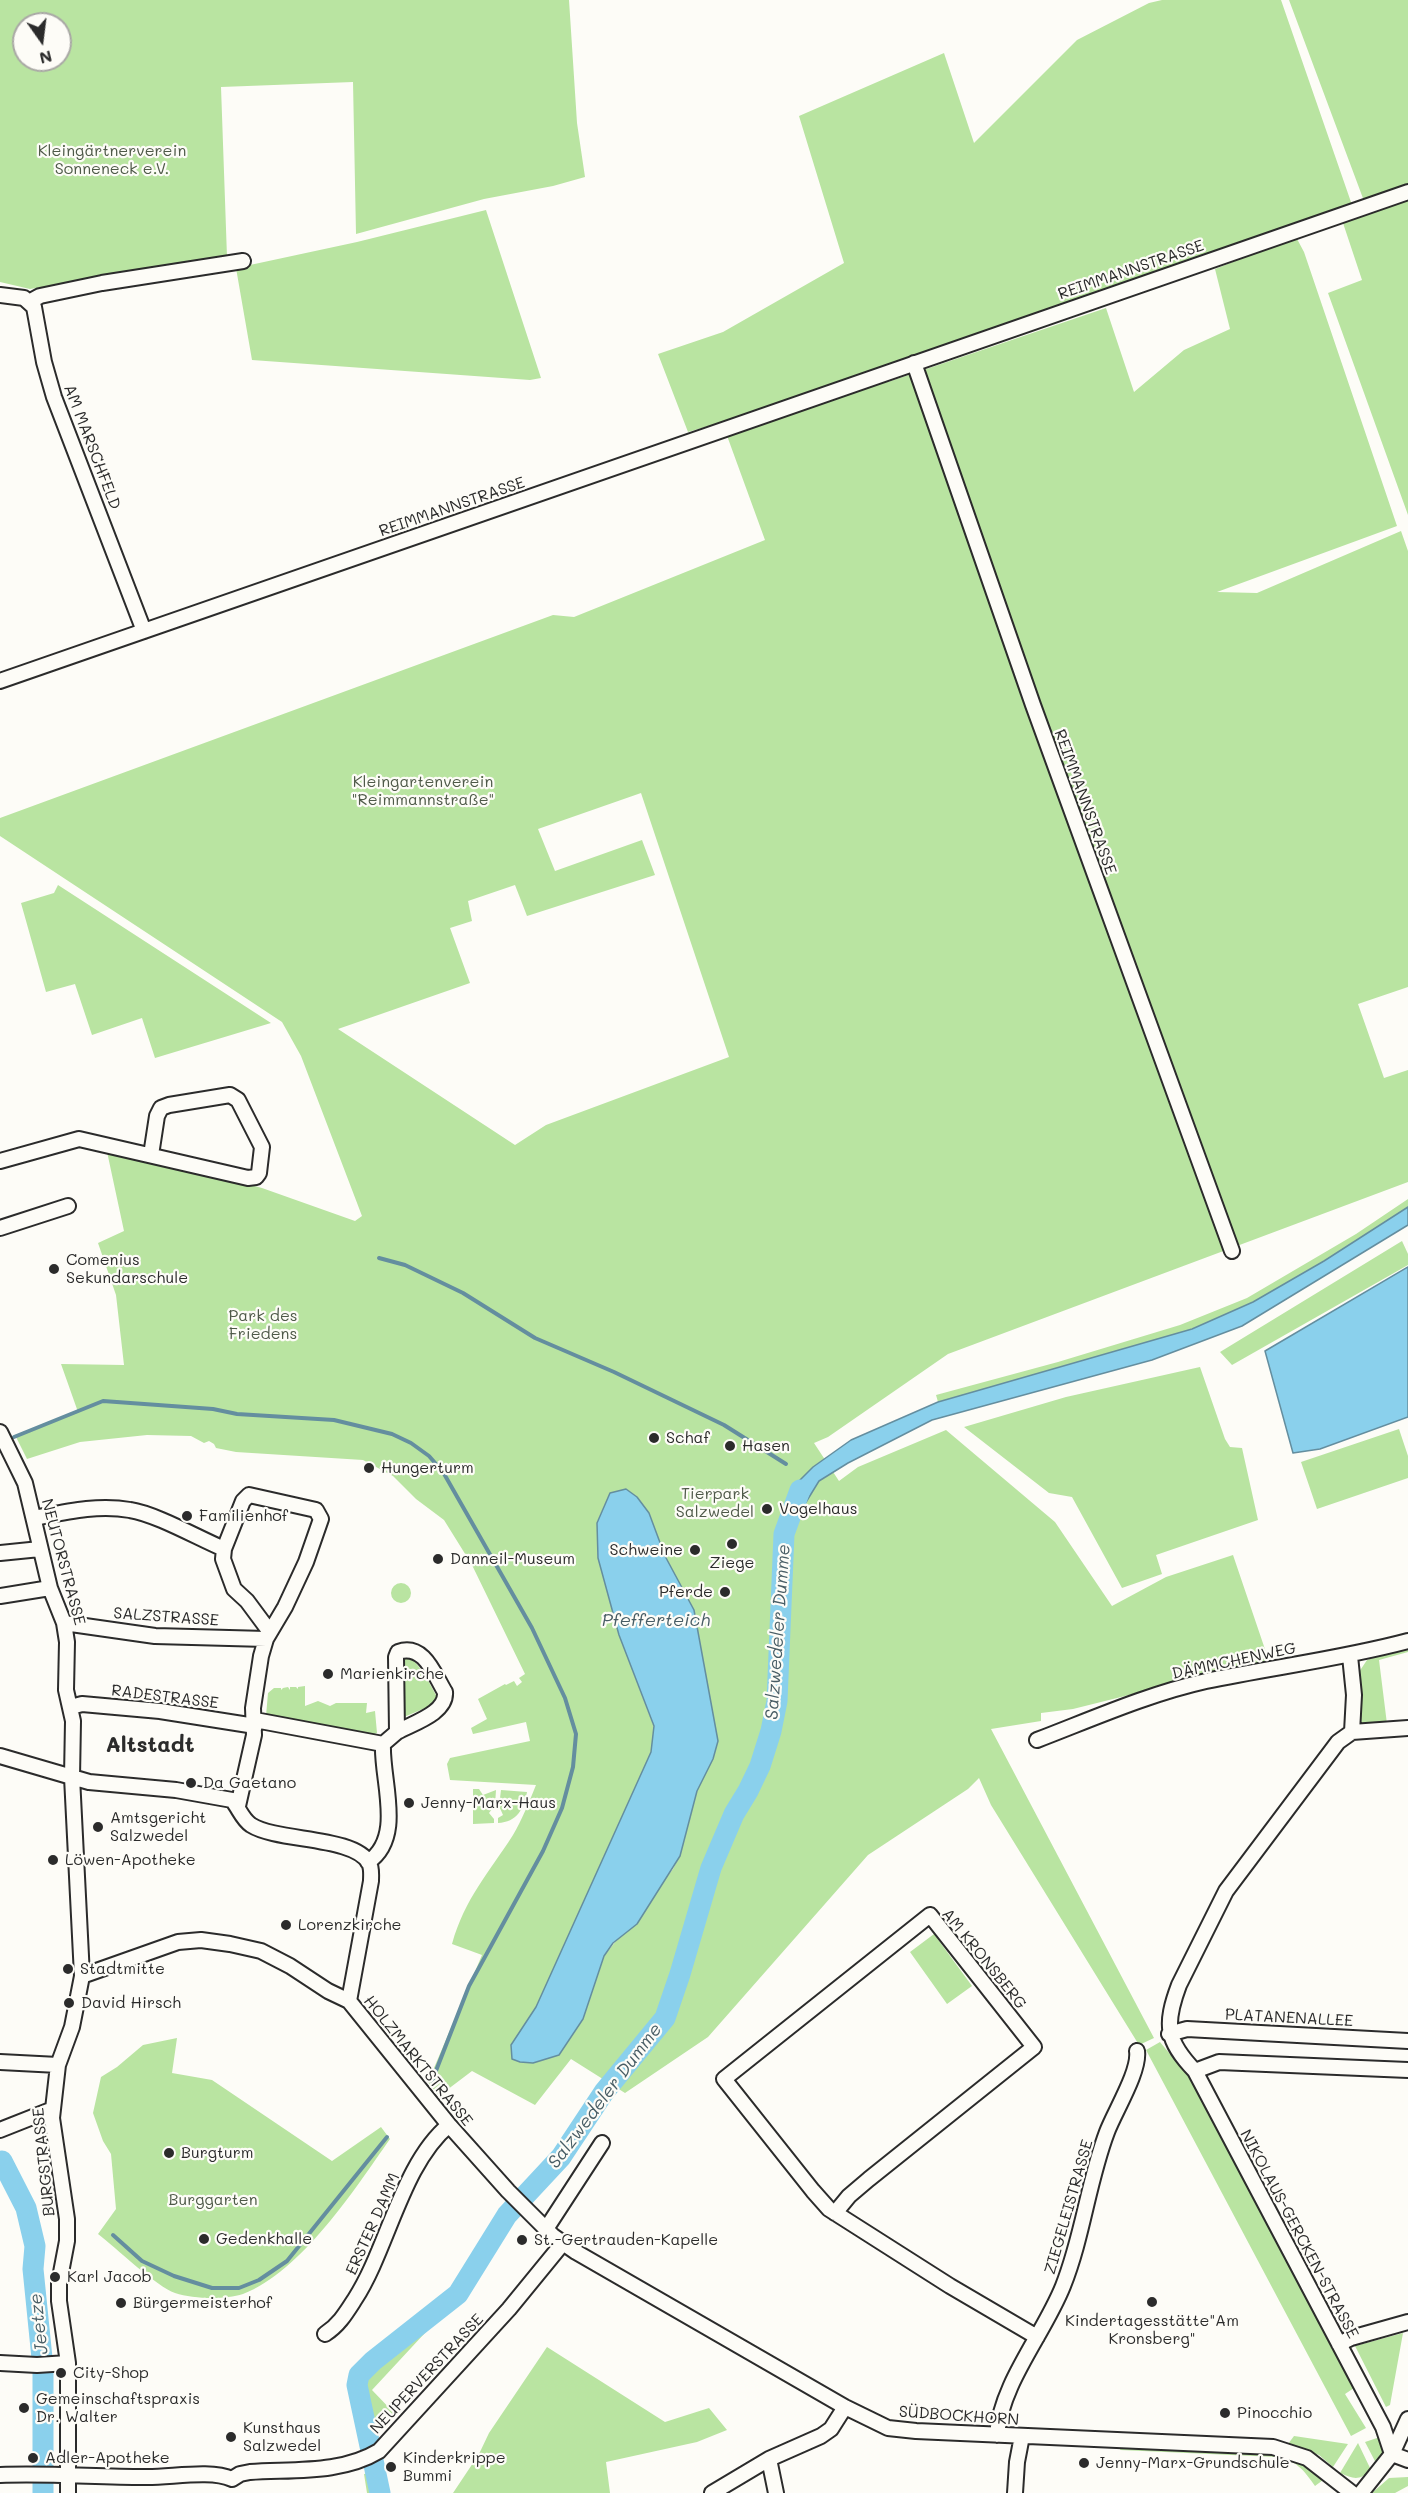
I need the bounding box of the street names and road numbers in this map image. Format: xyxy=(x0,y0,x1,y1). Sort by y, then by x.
street label: REIMMANNSTRASSE xyxy=(1056,236,1206,304)
street label: AM MARSCHFELD xyxy=(59,382,125,512)
street label: REIMMANNSTRASSE xyxy=(377,473,527,541)
street label: REIMMANNSTRASSE xyxy=(1050,727,1120,877)
street label: NEUTORSTRASSE xyxy=(37,1497,89,1627)
street label: SALZSTRASSE xyxy=(113,1604,219,1630)
street label: DÄMMCHENWEG xyxy=(1170,1638,1298,1684)
street label: RADESTRASSE xyxy=(110,1681,220,1713)
street label: AM KRONSBERG xyxy=(938,1905,1030,2013)
street label: HOLZMARKTSTRASSE xyxy=(359,1992,477,2130)
street label: PLATANENALLEE xyxy=(1224,2005,1354,2031)
street label: BURGSTRASSE xyxy=(29,2107,59,2217)
street label: NIKOLAUS-GERCKEN-STRASSE xyxy=(1236,2126,1362,2342)
street label: ZIEGELEISTRASSE xyxy=(1041,2138,1097,2276)
street label: ERSTER DAMM xyxy=(342,2170,404,2278)
street label: NEUPERVERSTRASSE xyxy=(366,2310,488,2438)
street label: SÜDBOCKHORN xyxy=(898,2402,1020,2430)

